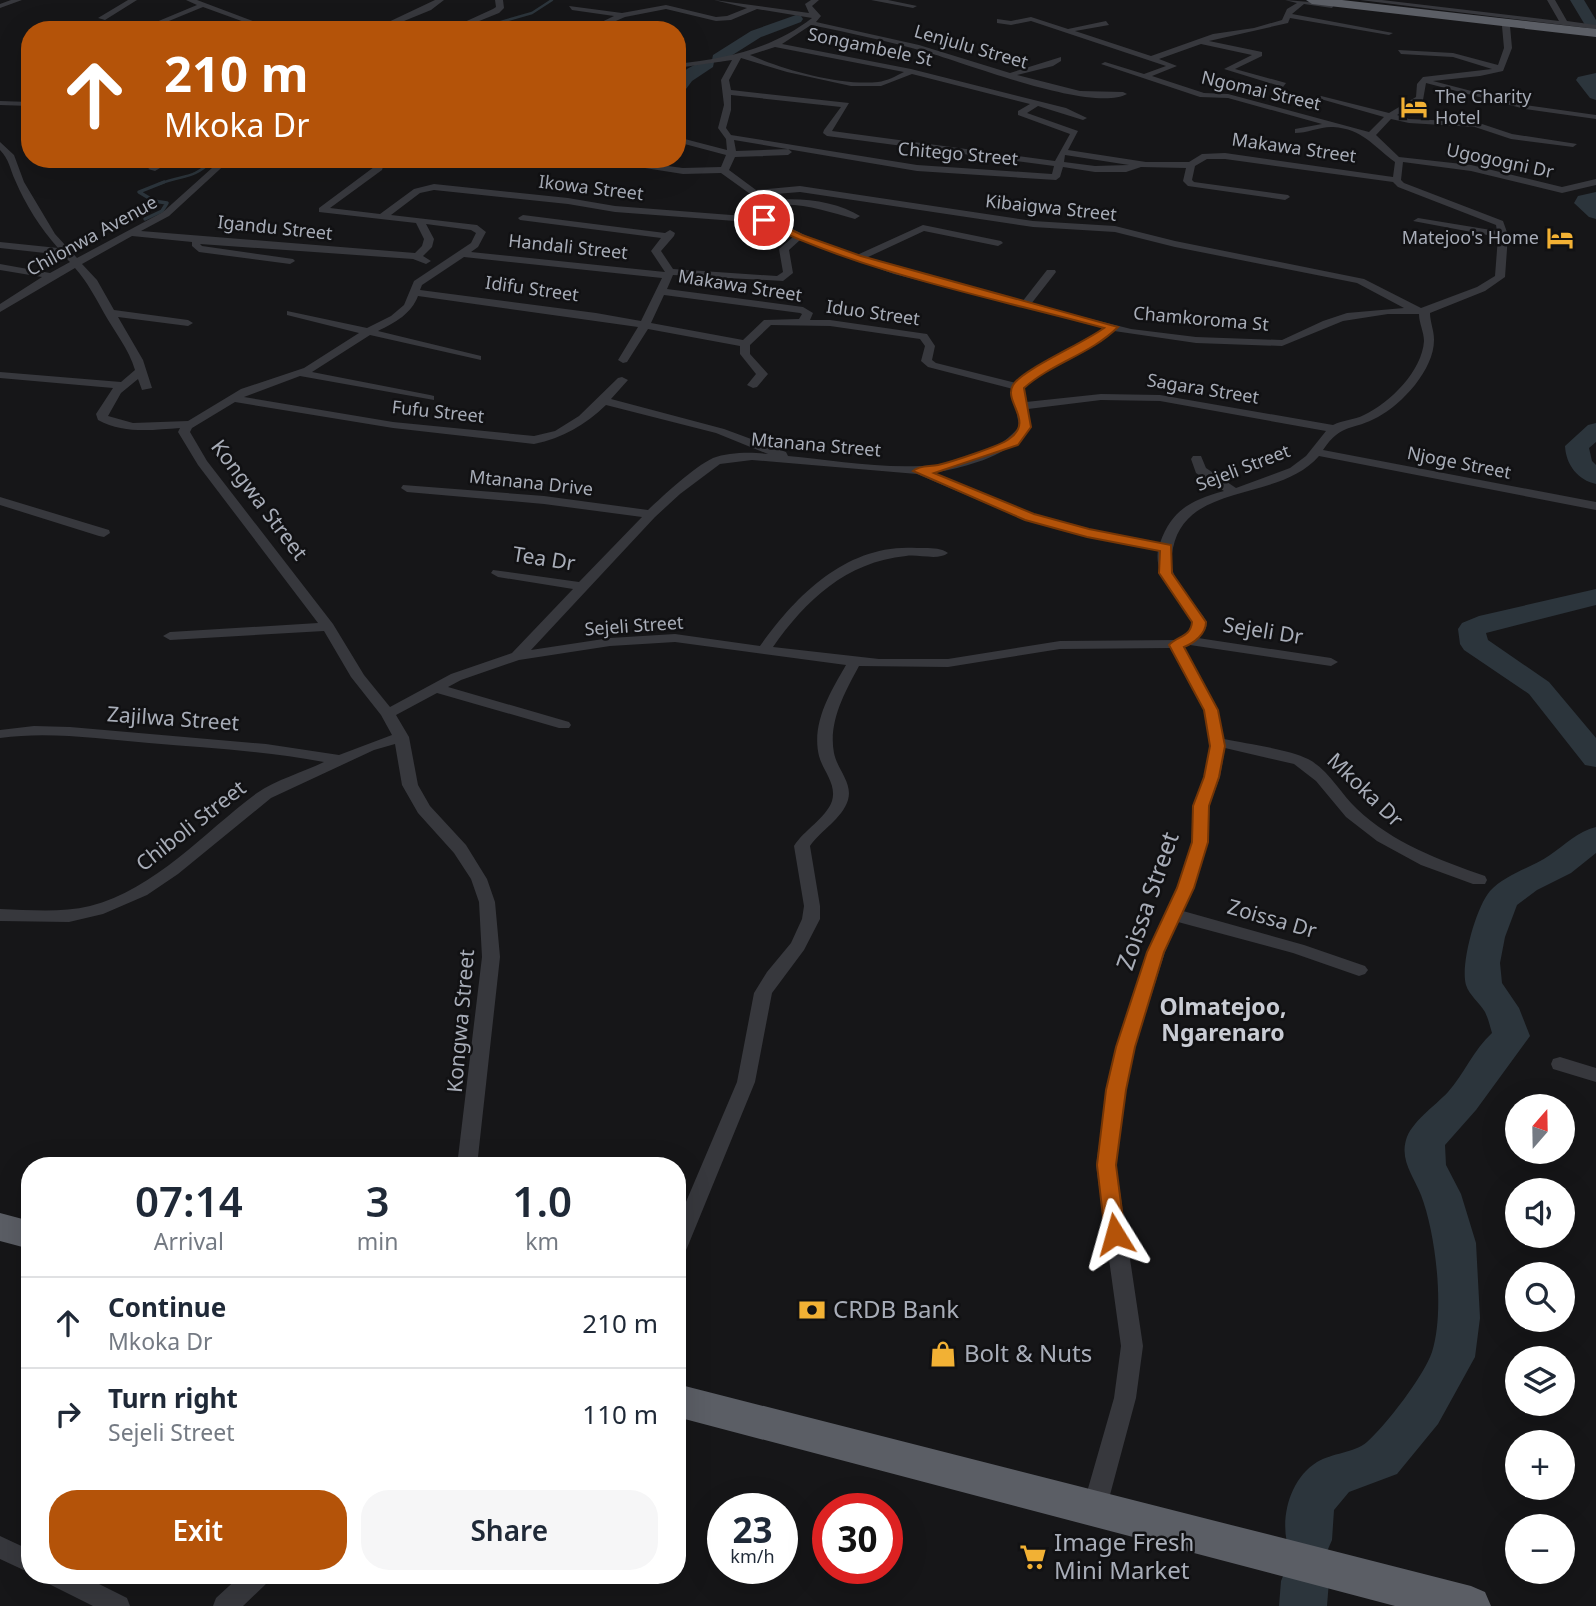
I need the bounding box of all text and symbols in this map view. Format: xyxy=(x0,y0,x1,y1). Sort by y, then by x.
street label: Lenjulu Street xyxy=(912,18,1031,74)
street label: Songambele St xyxy=(806,21,935,71)
text: 210 m xyxy=(164,40,309,106)
icon: ahead xyxy=(49,49,140,140)
street label: Ngomai Street xyxy=(1199,65,1324,116)
place label: The Charity Hotel xyxy=(1435,84,1532,129)
hotel icon: The Charity Hotel xyxy=(1399,92,1429,122)
text: Mkoka Dr xyxy=(164,103,309,146)
street label: Makawa Street xyxy=(1230,126,1358,168)
street label: Chitego Street xyxy=(897,136,1020,170)
street label: Ugogogni Dr xyxy=(1444,137,1557,183)
street label: Ikowa Street xyxy=(537,169,645,205)
street label: Kibaigwa Street xyxy=(984,188,1118,226)
street label: Chilonwa Avenue xyxy=(22,189,161,281)
pin xyxy=(734,190,794,250)
icon: arrive xyxy=(745,201,783,239)
street label: Igandu Street xyxy=(216,209,334,245)
hotel icon: Matejoo's Home xyxy=(1545,223,1575,253)
place label: Matejoo's Home xyxy=(1402,225,1539,249)
street label: Handali Street xyxy=(507,228,630,264)
street label: Makawa Street xyxy=(676,263,804,307)
street label: Idifu Street xyxy=(484,270,581,307)
street label: Iduo Street xyxy=(825,294,922,331)
street label: Chamkoroma St xyxy=(1132,300,1270,336)
street label: Sagara Street xyxy=(1145,367,1261,409)
street label: Fufu Street xyxy=(391,394,486,428)
street label: Mtanana Street xyxy=(750,426,883,462)
street label: Kongwa Street xyxy=(205,433,315,566)
street label: Sejeli Street xyxy=(1192,438,1294,496)
street label: Njoge Street xyxy=(1405,440,1514,484)
street label: Mtanana Drive xyxy=(468,464,594,500)
street label: Tea Dr xyxy=(511,539,578,577)
street label: Sejeli Street xyxy=(584,610,685,640)
street label: Sejeli Dr xyxy=(1221,610,1306,650)
street label: Zajilwa Street xyxy=(106,699,241,737)
street label: Mkoka Dr xyxy=(1322,746,1410,833)
street label: Chiboli Street xyxy=(130,773,251,877)
street label: Zoissa Street xyxy=(1108,827,1186,974)
street label: Zoissa Dr xyxy=(1224,892,1320,944)
street label: Kongwa Street xyxy=(440,948,480,1094)
district label: Olmatejoo, Ngarenaro xyxy=(1159,990,1287,1048)
north arrow xyxy=(1505,1094,1575,1164)
map controls xyxy=(1505,1094,1575,1584)
text: 07:14 xyxy=(135,1172,243,1229)
text: 3 xyxy=(366,1172,390,1229)
text: 1.0 xyxy=(512,1172,572,1229)
button: sound xyxy=(1505,1178,1575,1248)
position arrow xyxy=(1078,1197,1152,1271)
text: Arrival xyxy=(154,1225,224,1257)
text: min xyxy=(357,1225,398,1257)
text: km xyxy=(525,1225,559,1257)
button: search xyxy=(1505,1262,1575,1332)
text: Continue xyxy=(108,1289,226,1325)
place label: CRDB Bank xyxy=(833,1292,959,1325)
bank icon: CRDB Bank xyxy=(797,1295,827,1325)
icon: ahead xyxy=(49,1304,87,1342)
text: 210 m xyxy=(582,1305,658,1341)
text: Mkoka Dr xyxy=(108,1325,213,1357)
place label: Bolt & Nuts xyxy=(964,1336,1092,1369)
shop icon: Bolt & Nuts xyxy=(928,1339,958,1369)
button: layers xyxy=(1505,1346,1575,1416)
text: Turn right xyxy=(108,1380,238,1416)
icon: right xyxy=(49,1395,87,1433)
text: 110 m xyxy=(582,1396,658,1432)
text: Sejeli Street xyxy=(108,1416,235,1448)
button: + xyxy=(1505,1430,1575,1500)
button: Exit xyxy=(49,1490,347,1570)
button: Share xyxy=(361,1490,658,1570)
speed limit sign: 30 xyxy=(812,1493,903,1584)
text: 23 xyxy=(732,1506,773,1553)
button: − xyxy=(1505,1514,1575,1584)
place label: Image Fresh Mini Market xyxy=(1054,1525,1194,1586)
supermarket icon: Image Fresh Mini Market xyxy=(1018,1542,1048,1572)
text: km/h xyxy=(730,1544,775,1568)

